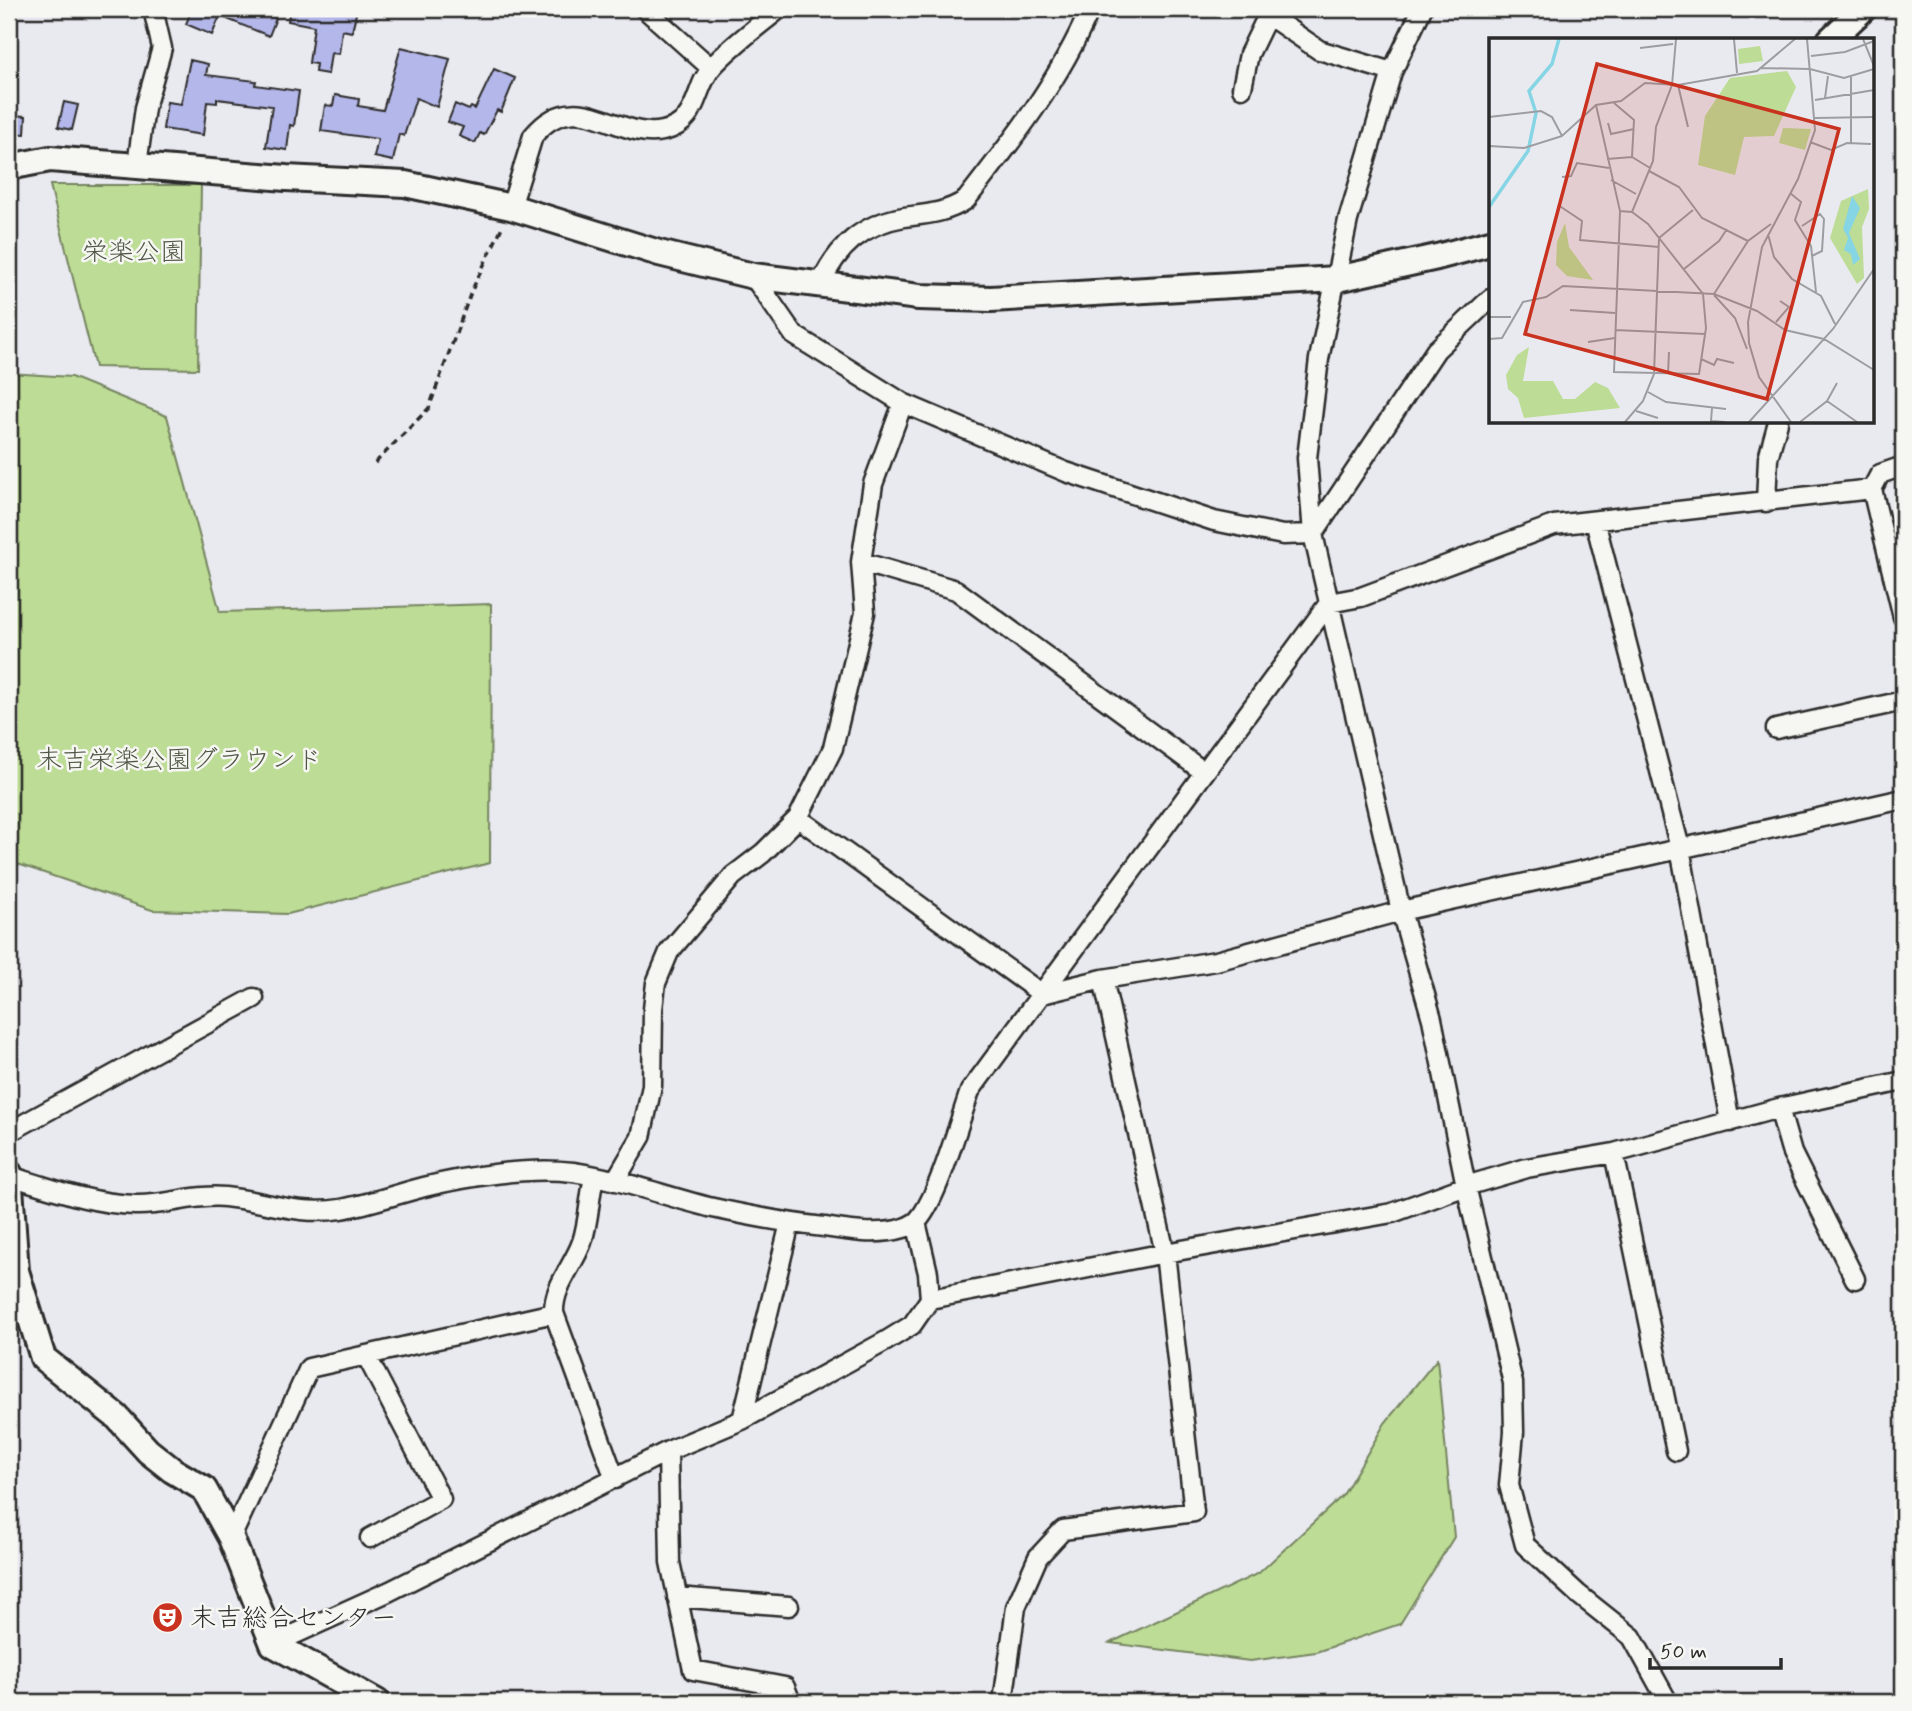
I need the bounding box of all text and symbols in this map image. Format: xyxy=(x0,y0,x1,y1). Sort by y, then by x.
inset map xyxy=(1489,38,1874,424)
park label: 栄楽公園 xyxy=(82,236,186,270)
park label: 末吉栄楽公園グラウンド xyxy=(36,744,322,778)
theatre icon: 末吉総合センター xyxy=(150,1600,184,1634)
place label: 末吉総合センター xyxy=(190,1602,397,1636)
scale bar xyxy=(1650,1627,1781,1671)
text: 50 m xyxy=(1660,1638,1707,1666)

